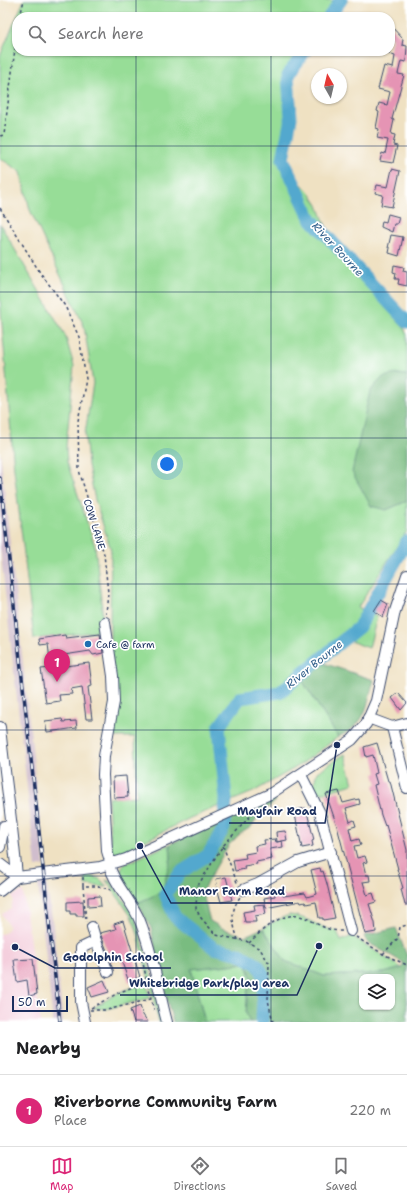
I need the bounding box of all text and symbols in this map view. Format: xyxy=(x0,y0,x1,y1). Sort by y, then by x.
search box xyxy=(12,12,395,56)
icon: search xyxy=(26,23,48,45)
text: Search here xyxy=(58,24,144,44)
north arrow xyxy=(311,68,347,104)
water label: River Bourne xyxy=(309,219,367,280)
your location xyxy=(157,454,177,474)
street label: COW LANE xyxy=(81,497,108,551)
water label: River Bourne xyxy=(283,637,346,692)
place label: Cafe @ farm xyxy=(96,638,155,651)
marker: Cafe @ farm xyxy=(83,639,93,649)
pin: 1 xyxy=(44,649,70,682)
callout: Mayfair Road xyxy=(229,800,325,823)
text: Mayfair Road xyxy=(237,804,317,819)
callout: Manor Farm Road xyxy=(171,880,293,903)
text: Manor Farm Road xyxy=(179,884,285,899)
callout: Godolphin School xyxy=(55,945,171,968)
text: Godolphin School xyxy=(63,950,163,965)
callout: Whitebridge Park/play area xyxy=(120,972,297,995)
map controls xyxy=(359,974,395,1010)
button: layers xyxy=(359,974,395,1010)
text: Whitebridge Park/play area xyxy=(129,976,290,991)
scale bar xyxy=(12,994,68,1013)
text: 50 m xyxy=(18,995,46,1010)
text: Nearby xyxy=(16,1037,81,1059)
text: Riverborne Community Farm xyxy=(54,1092,277,1112)
text: 1 xyxy=(26,1102,32,1119)
text: 220 m xyxy=(349,1102,391,1119)
text: Place xyxy=(54,1112,87,1129)
tab: Map xyxy=(50,1155,74,1194)
tab: Directions xyxy=(173,1155,226,1194)
tab: Saved xyxy=(326,1155,357,1194)

